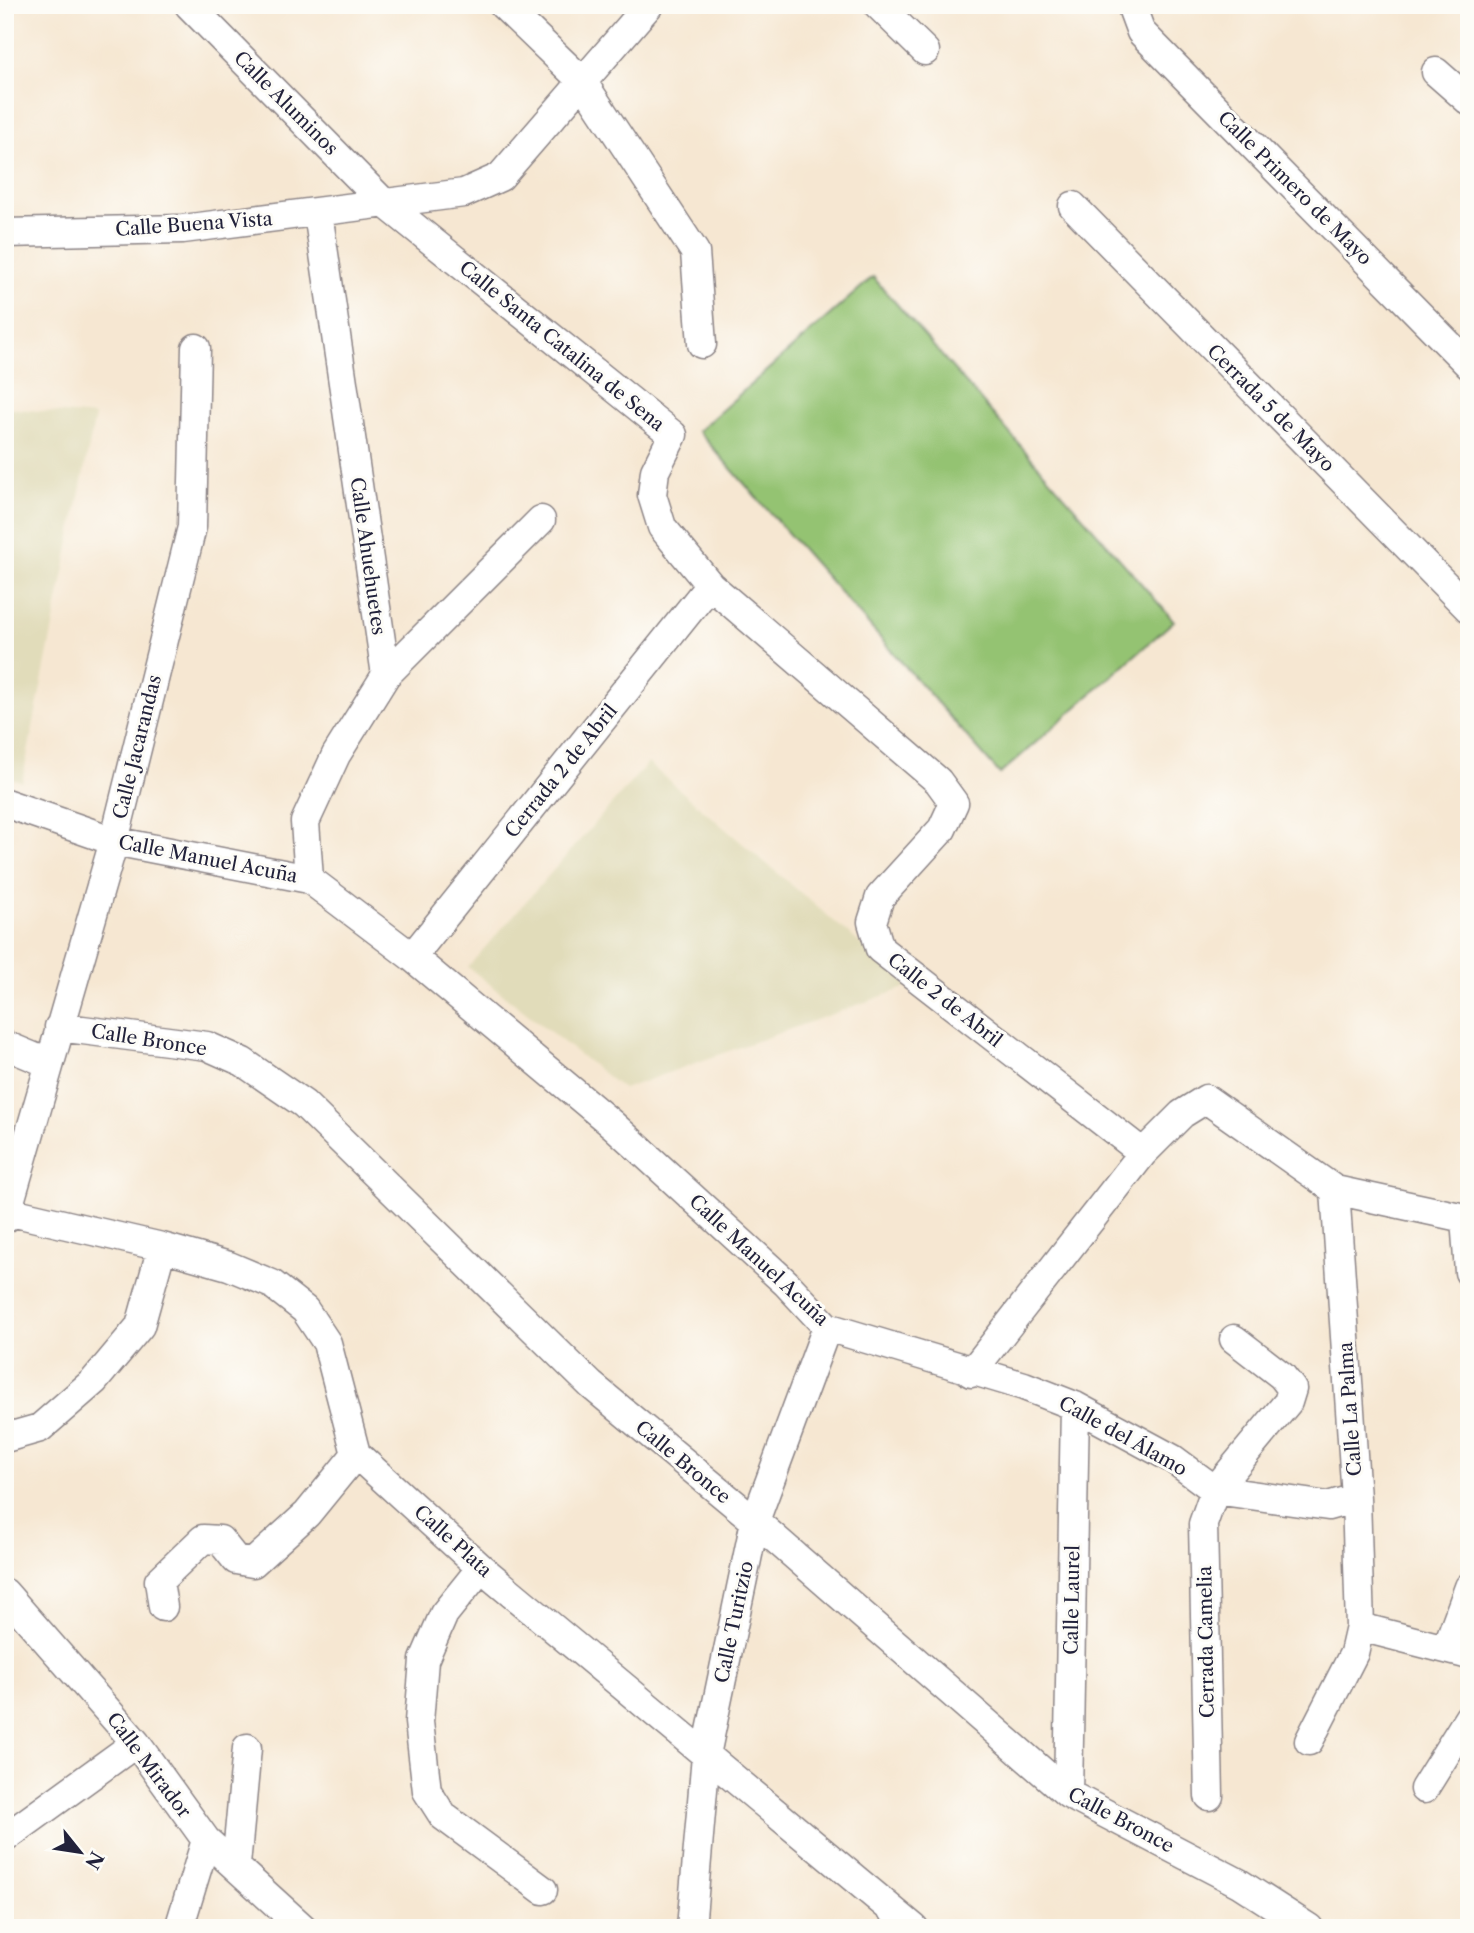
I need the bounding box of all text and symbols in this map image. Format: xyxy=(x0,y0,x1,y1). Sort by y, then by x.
street label: Calle Aluminos xyxy=(229,46,343,160)
street label: Calle Primero de Mayo xyxy=(1213,106,1377,270)
street label: Calle Buena Vista xyxy=(115,207,273,241)
street label: Calle Santa Catalina de Sena xyxy=(455,256,669,436)
street label: Cerrada 5 de Mayo xyxy=(1203,340,1339,476)
street label: Calle Ahuehuetes xyxy=(346,476,390,636)
street label: Calle Jacarandas xyxy=(108,672,166,822)
street label: Cerrada 2 de Abril xyxy=(500,699,622,842)
street label: Calle Manuel Acuña xyxy=(116,830,300,888)
street label: Calle 2 de Abril xyxy=(883,948,1007,1052)
street label: Calle Bronce xyxy=(90,1020,208,1060)
street label: Calle Manuel Acuña xyxy=(685,1190,833,1330)
street label: Calle La Palma xyxy=(1334,1341,1366,1477)
street label: Calle del Álamo xyxy=(1055,1391,1191,1481)
street label: Calle Bronce xyxy=(631,1416,735,1508)
street label: Calle Plata xyxy=(409,1500,497,1582)
street label: Calle Laurel xyxy=(1060,1545,1084,1655)
street label: Calle Turitzio xyxy=(710,1559,758,1685)
street label: Cerrada Camelia xyxy=(1193,1566,1219,1718)
street label: Calle Mirador xyxy=(102,1708,196,1822)
street label: Calle Bronce xyxy=(1064,1782,1178,1858)
north arrow xyxy=(46,1818,116,1888)
text: N xyxy=(80,1847,108,1873)

